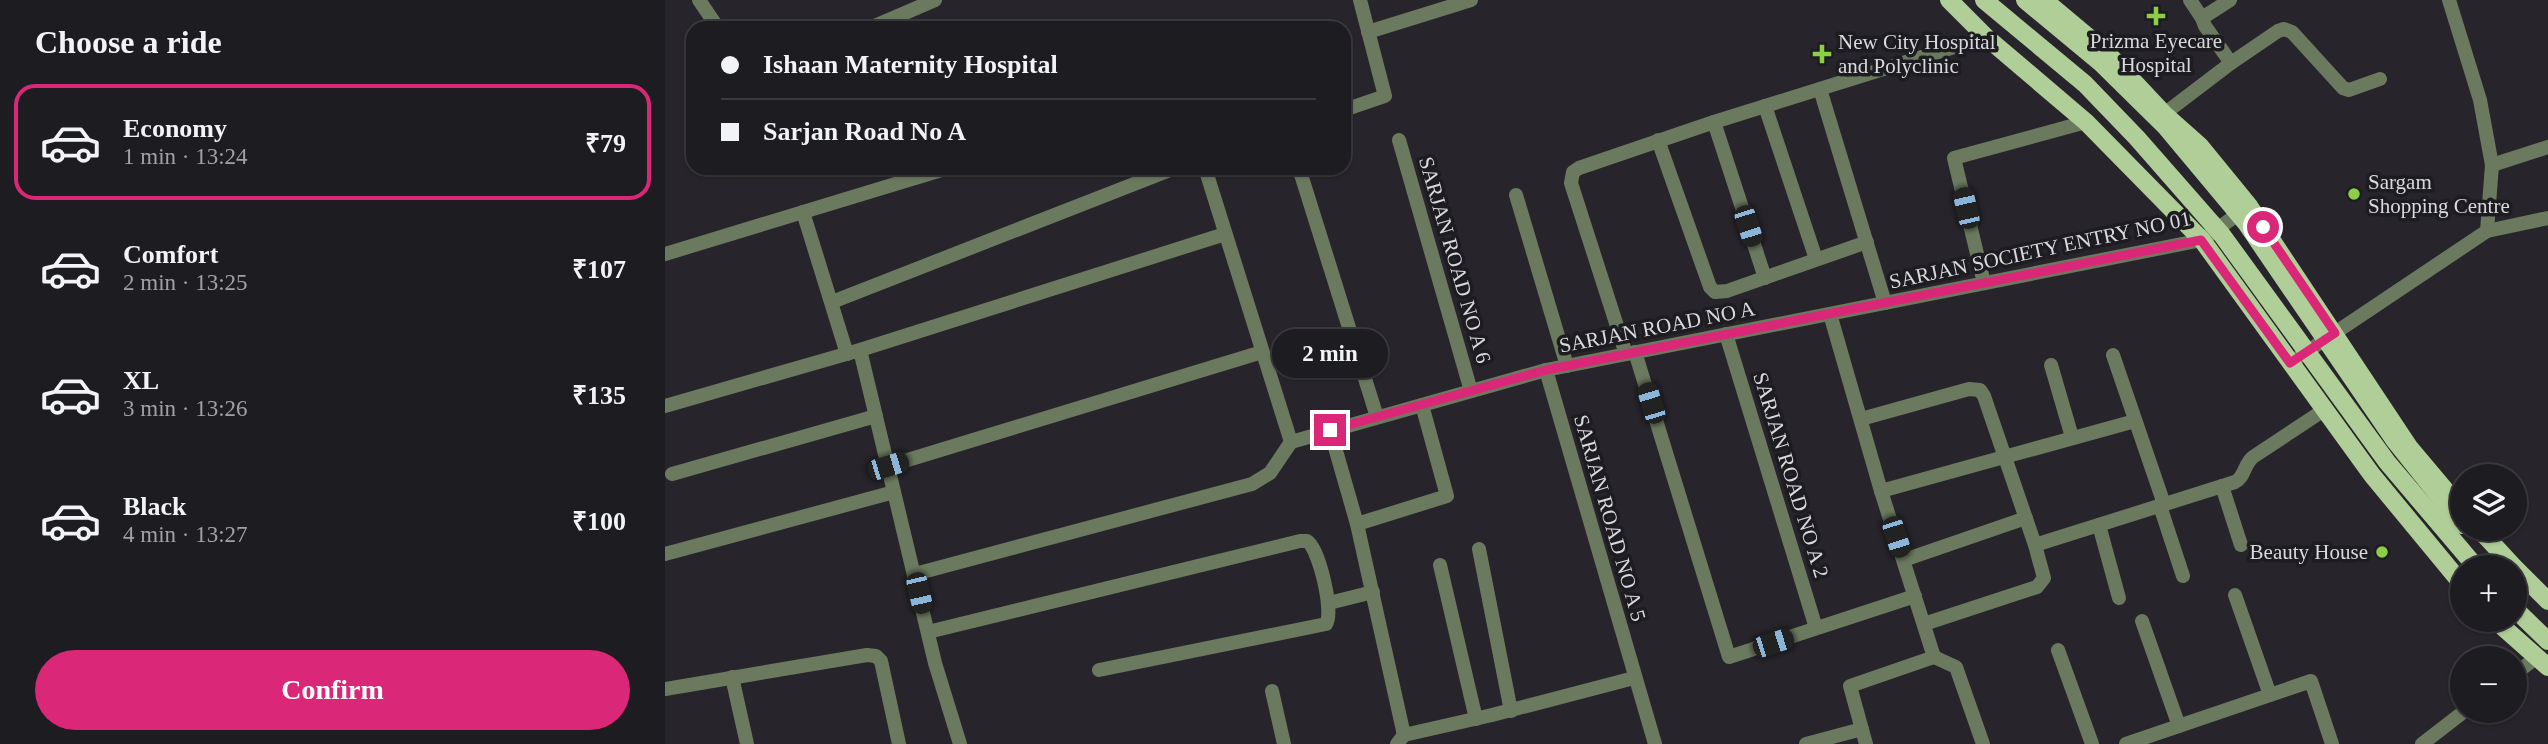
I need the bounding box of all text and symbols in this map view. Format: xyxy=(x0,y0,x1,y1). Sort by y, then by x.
marker: Prizma Eyecare Hospital xyxy=(2146,6,2166,26)
text: Choose a ride xyxy=(35,24,222,60)
place label: Prizma Eyecare Hospital xyxy=(2090,29,2222,77)
place label: New City Hospital and Polyclinic xyxy=(1838,30,1996,78)
marker: New City Hospital and Polyclinic xyxy=(1812,44,1832,64)
text: Ishaan Maternity Hospital xyxy=(763,50,1058,79)
icon: car xyxy=(39,111,102,174)
text: Economy xyxy=(123,114,227,143)
text: Sarjan Road No A xyxy=(763,117,966,146)
text: ₹79 xyxy=(585,129,626,158)
text: 1 min · 13:24 xyxy=(123,144,248,169)
street label: SARJAN ROAD NO A 6 xyxy=(1414,154,1496,366)
place label: Sargam Shopping Centre xyxy=(2368,170,2510,218)
car xyxy=(1952,185,1981,231)
marker: Sargam Shopping Centre xyxy=(2346,186,2362,202)
car xyxy=(1732,203,1765,249)
street label: SARJAN SOCIETY ENTRY NO 01 xyxy=(1887,206,2193,294)
route start xyxy=(2247,211,2279,243)
icon: car xyxy=(39,237,102,300)
text: Comfort xyxy=(123,240,218,269)
text: ₹107 xyxy=(572,255,626,284)
text: 2 min · 13:25 xyxy=(123,270,248,295)
street label: SARJAN ROAD NO A xyxy=(1557,296,1758,358)
callout: 2 min xyxy=(1272,328,1388,378)
text: 2 min xyxy=(1302,341,1358,366)
icon: car xyxy=(39,363,102,426)
text: XL xyxy=(123,366,159,395)
street label: SARJAN ROAD NO A 2 xyxy=(1748,369,1834,581)
car xyxy=(1635,380,1668,426)
text: ₹135 xyxy=(572,381,626,410)
text: 3 min · 13:26 xyxy=(123,396,248,421)
street label: SARJAN ROAD NO A 5 xyxy=(1569,412,1651,624)
route end xyxy=(1314,414,1346,446)
car xyxy=(865,450,912,482)
map controls xyxy=(2450,464,2527,723)
button: layers xyxy=(2450,464,2527,541)
icon: car xyxy=(39,489,102,552)
text: Black xyxy=(123,492,187,521)
text: ₹100 xyxy=(572,507,626,536)
car xyxy=(1880,514,1913,560)
text: 4 min · 13:27 xyxy=(123,522,248,547)
place label: Beauty House xyxy=(2250,540,2368,564)
marker: Beauty House xyxy=(2374,544,2390,560)
button: + xyxy=(2450,555,2527,632)
car xyxy=(905,570,934,616)
car xyxy=(1750,627,1797,659)
button: − xyxy=(2450,646,2527,723)
button: Confirm xyxy=(35,650,630,730)

